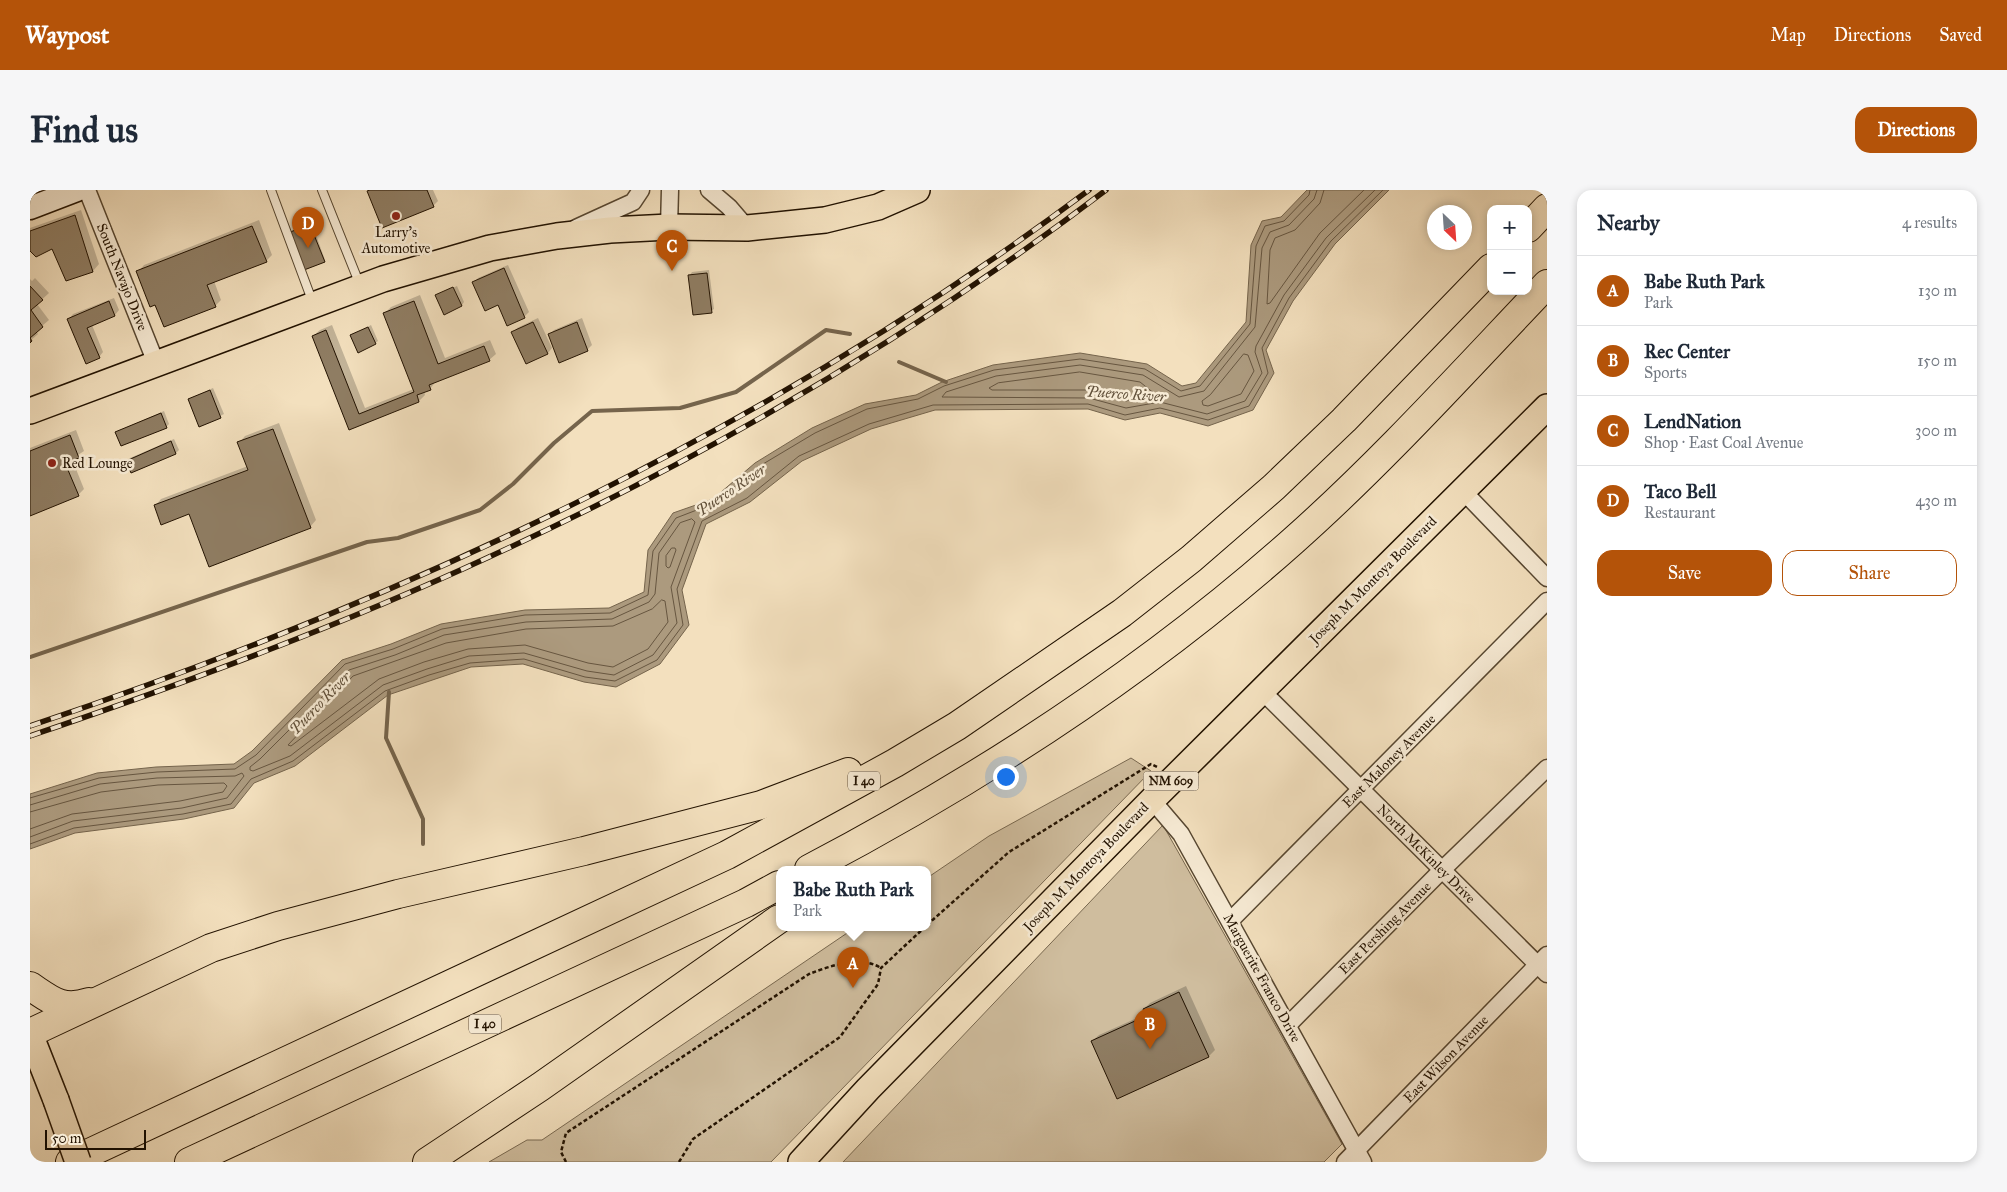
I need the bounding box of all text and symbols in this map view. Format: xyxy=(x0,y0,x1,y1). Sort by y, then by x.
text: Waypost xyxy=(25,20,109,50)
text: Map xyxy=(1770,24,1806,46)
text: Directions xyxy=(1834,24,1911,46)
text: Saved xyxy=(1939,24,1982,46)
button: Directions xyxy=(1855,107,1977,153)
text: Find us xyxy=(30,109,138,152)
north arrow xyxy=(1427,205,1472,250)
map controls xyxy=(1487,205,1532,295)
button: + xyxy=(1487,205,1532,250)
pin: D xyxy=(292,207,324,248)
marker: Larry's Automotive xyxy=(390,210,402,222)
text: Nearby xyxy=(1597,210,1660,236)
text: 4 results xyxy=(1902,213,1957,232)
street label: South Navajo Drive xyxy=(93,221,151,333)
place label: Larry's Automotive xyxy=(361,224,431,257)
pin: C xyxy=(656,230,688,271)
button: − xyxy=(1487,250,1532,295)
text: Babe Ruth Park xyxy=(1644,270,1765,293)
text: A xyxy=(1608,281,1618,300)
text: 130 m xyxy=(1918,281,1957,300)
text: Park xyxy=(1644,293,1673,312)
text: Rec Center xyxy=(1644,340,1730,363)
text: B xyxy=(1608,351,1618,370)
text: 150 m xyxy=(1917,351,1957,370)
text: Sports xyxy=(1644,363,1687,382)
water label: Puerco River xyxy=(1086,382,1167,406)
text: LendNation xyxy=(1644,410,1741,433)
text: C xyxy=(1608,421,1618,440)
text: 300 m xyxy=(1915,421,1957,440)
text: Shop · East Coal Avenue xyxy=(1644,433,1803,452)
place label: Red Lounge xyxy=(62,455,133,472)
marker: Red Lounge xyxy=(46,457,58,469)
water label: Puerco River xyxy=(693,460,770,520)
text: Taco Bell xyxy=(1644,480,1716,503)
text: D xyxy=(1607,491,1619,510)
text: 430 m xyxy=(1915,491,1957,510)
text: Restaurant xyxy=(1644,503,1716,522)
street label: Joseph M Montoya Boulevard xyxy=(1304,513,1441,649)
button: Save xyxy=(1597,550,1772,596)
button: Share xyxy=(1782,550,1957,596)
water label: Puerco River xyxy=(286,668,355,738)
street label: East Maloney Avenue xyxy=(1339,711,1439,811)
your location xyxy=(993,764,1019,790)
road number: I 40 xyxy=(848,772,880,790)
road number: NM 609 xyxy=(1144,772,1198,790)
street label: Joseph M Montoya Boulevard xyxy=(1018,799,1153,937)
street label: North McKinley Drive xyxy=(1373,801,1479,907)
popup xyxy=(776,866,931,931)
text: Babe Ruth Park xyxy=(793,878,914,901)
street label: East Pershing Avenue xyxy=(1335,878,1435,978)
text: Park xyxy=(793,901,822,920)
street label: Marguerite Franco Drive xyxy=(1220,911,1305,1045)
pin: A xyxy=(837,947,869,988)
pin: B xyxy=(1134,1008,1166,1049)
street label: East Wilson Avenue xyxy=(1400,1012,1492,1106)
road number: I 40 xyxy=(469,1014,501,1034)
scale bar xyxy=(45,1127,146,1150)
text: 50 m xyxy=(52,1130,81,1147)

